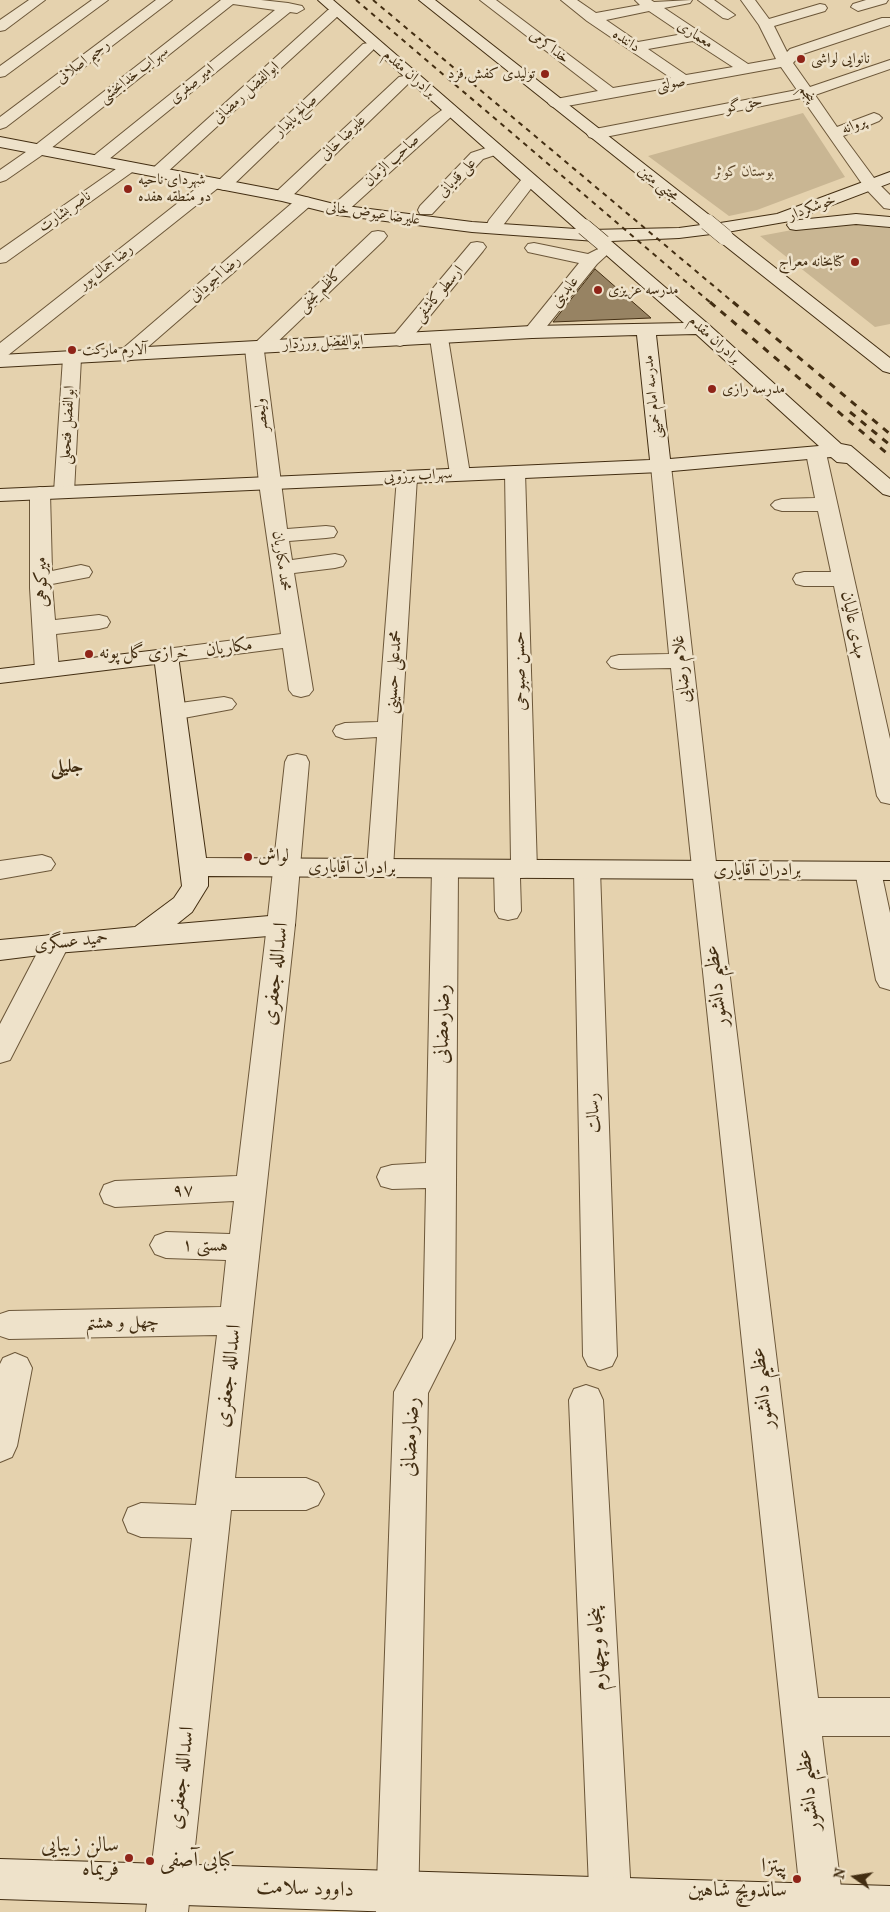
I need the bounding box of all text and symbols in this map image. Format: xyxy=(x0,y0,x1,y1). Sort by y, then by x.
street label: معماری xyxy=(674,17,716,53)
street label: داننده xyxy=(609,25,643,57)
street label: خداکرمی xyxy=(526,26,572,68)
street label: رحیم اصلانی xyxy=(53,36,113,88)
street label: سهراب خدابخشی xyxy=(96,42,172,108)
street label: برادران مقدم xyxy=(379,46,439,102)
place label: نانوایی لواشی xyxy=(811,50,870,68)
marker: نانوایی لواشی xyxy=(795,53,807,65)
street label: ابوالفضل رمضانی xyxy=(209,58,283,128)
street label: امیر صفری xyxy=(166,60,218,108)
place label: تولیدی کفش فرد xyxy=(448,65,535,83)
marker: تولیدی کفش فرد xyxy=(539,68,551,80)
street label: صولتی xyxy=(655,73,687,95)
street label: پنجم xyxy=(795,82,819,106)
street label: صالح پایدار xyxy=(271,91,321,141)
street label: حق گو xyxy=(724,93,764,117)
street label: علیرضا خانی xyxy=(316,111,370,165)
street label: پروانه xyxy=(839,113,869,139)
street label: صاحب الزمان xyxy=(361,131,423,191)
street label: علی قدیانی xyxy=(434,155,480,201)
street label: مجتبی متین xyxy=(634,162,682,206)
park label: بوستان کوثر xyxy=(714,163,774,181)
place label: شهردای ناحیه دو منطقه هفده xyxy=(138,171,211,206)
marker: شهردای ناحیه دو منطقه هفده xyxy=(122,183,134,195)
street label: ناصر بشارت xyxy=(35,187,95,237)
street label: خوشکردار xyxy=(786,191,838,225)
street label: علیرضا عیوض خانی xyxy=(325,198,421,230)
street label: رضا جمال پور xyxy=(75,240,137,294)
street label: رضا آجودانی xyxy=(186,252,244,306)
place label: کتابخانه معراج xyxy=(779,253,845,271)
marker: کتابخانه معراج xyxy=(849,256,861,268)
street label: ارسطو کاشفی xyxy=(410,262,468,326)
street label: کاظم نجفی xyxy=(294,266,346,316)
street label: عابدینی xyxy=(547,273,583,311)
place label: مدرسه عزیزی xyxy=(608,281,678,299)
marker: مدرسه عزیزی xyxy=(592,284,604,296)
street label: برادران مقدم xyxy=(684,312,744,368)
street label: ابوالفضل ورزدار xyxy=(282,332,364,354)
place label: آلارم مارکت xyxy=(82,341,147,359)
marker: آلارم مارکت xyxy=(66,344,78,356)
street label: مدرسه امام خمینی xyxy=(640,354,666,440)
place label: مدرسه رازی xyxy=(722,380,785,398)
marker: مدرسه رازی xyxy=(706,383,718,395)
street label: ابوالفضل فتحعلی xyxy=(57,385,79,465)
street label: ولیعصر xyxy=(251,397,273,433)
street label: سهراب برزویی xyxy=(383,465,453,487)
street label: محمد مکاریان xyxy=(268,530,294,592)
street label: میرکوهی xyxy=(30,556,54,608)
street label: مهدی عالیان xyxy=(835,589,871,661)
street label: محمدعلی حسینی xyxy=(380,629,408,715)
street label: حسن صبوحی xyxy=(509,631,531,711)
street label: مکاریان xyxy=(204,634,254,662)
street label: غلام رضایی xyxy=(668,634,696,704)
place label: خرازی گل پونه xyxy=(99,643,189,665)
marker: خرازی گل پونه xyxy=(83,648,95,660)
district label: جلیلی xyxy=(51,756,83,778)
place label: لواش xyxy=(258,846,289,868)
marker: لواش xyxy=(242,851,254,863)
street label: برادران آقایاری xyxy=(308,856,396,880)
street label: برادران آقایاری xyxy=(713,860,801,882)
street label: اسدالله جعفری xyxy=(257,921,295,1027)
street label: حمید عسگری xyxy=(33,927,109,957)
street label: عظیم دانشور xyxy=(699,944,735,1028)
street label: رضارمضانی xyxy=(430,984,456,1064)
street label: رسالت xyxy=(582,1092,606,1134)
street label: ۹۷ xyxy=(172,1180,194,1202)
street label: ۱ هستی xyxy=(182,1235,228,1257)
street label: چهل و هشتم xyxy=(85,1312,159,1334)
street label: اسدالله جعفری xyxy=(210,1323,248,1429)
street label: عظیم دانشور xyxy=(745,1346,781,1430)
street label: رضارمضانی xyxy=(396,1397,426,1477)
street label: پنجاه وچهارم xyxy=(583,1606,613,1692)
street label: اسدالله جعفری xyxy=(163,1725,201,1831)
street label: عظیم دانشور xyxy=(791,1748,827,1832)
place label: سالن زیبایی فریماه xyxy=(41,1833,119,1883)
place label: کبابی آصفی xyxy=(160,1848,235,1874)
marker: سالن زیبایی فریماه xyxy=(123,1852,135,1864)
north arrow xyxy=(830,1852,880,1902)
place label: پیتزا ساندویچ شاهین xyxy=(688,1854,787,1904)
marker: کبابی آصفی xyxy=(144,1855,156,1867)
text: N xyxy=(830,1866,849,1881)
marker: پیتزا ساندویچ شاهین xyxy=(791,1873,803,1885)
street label: داوود سلامت xyxy=(256,1875,354,1903)

